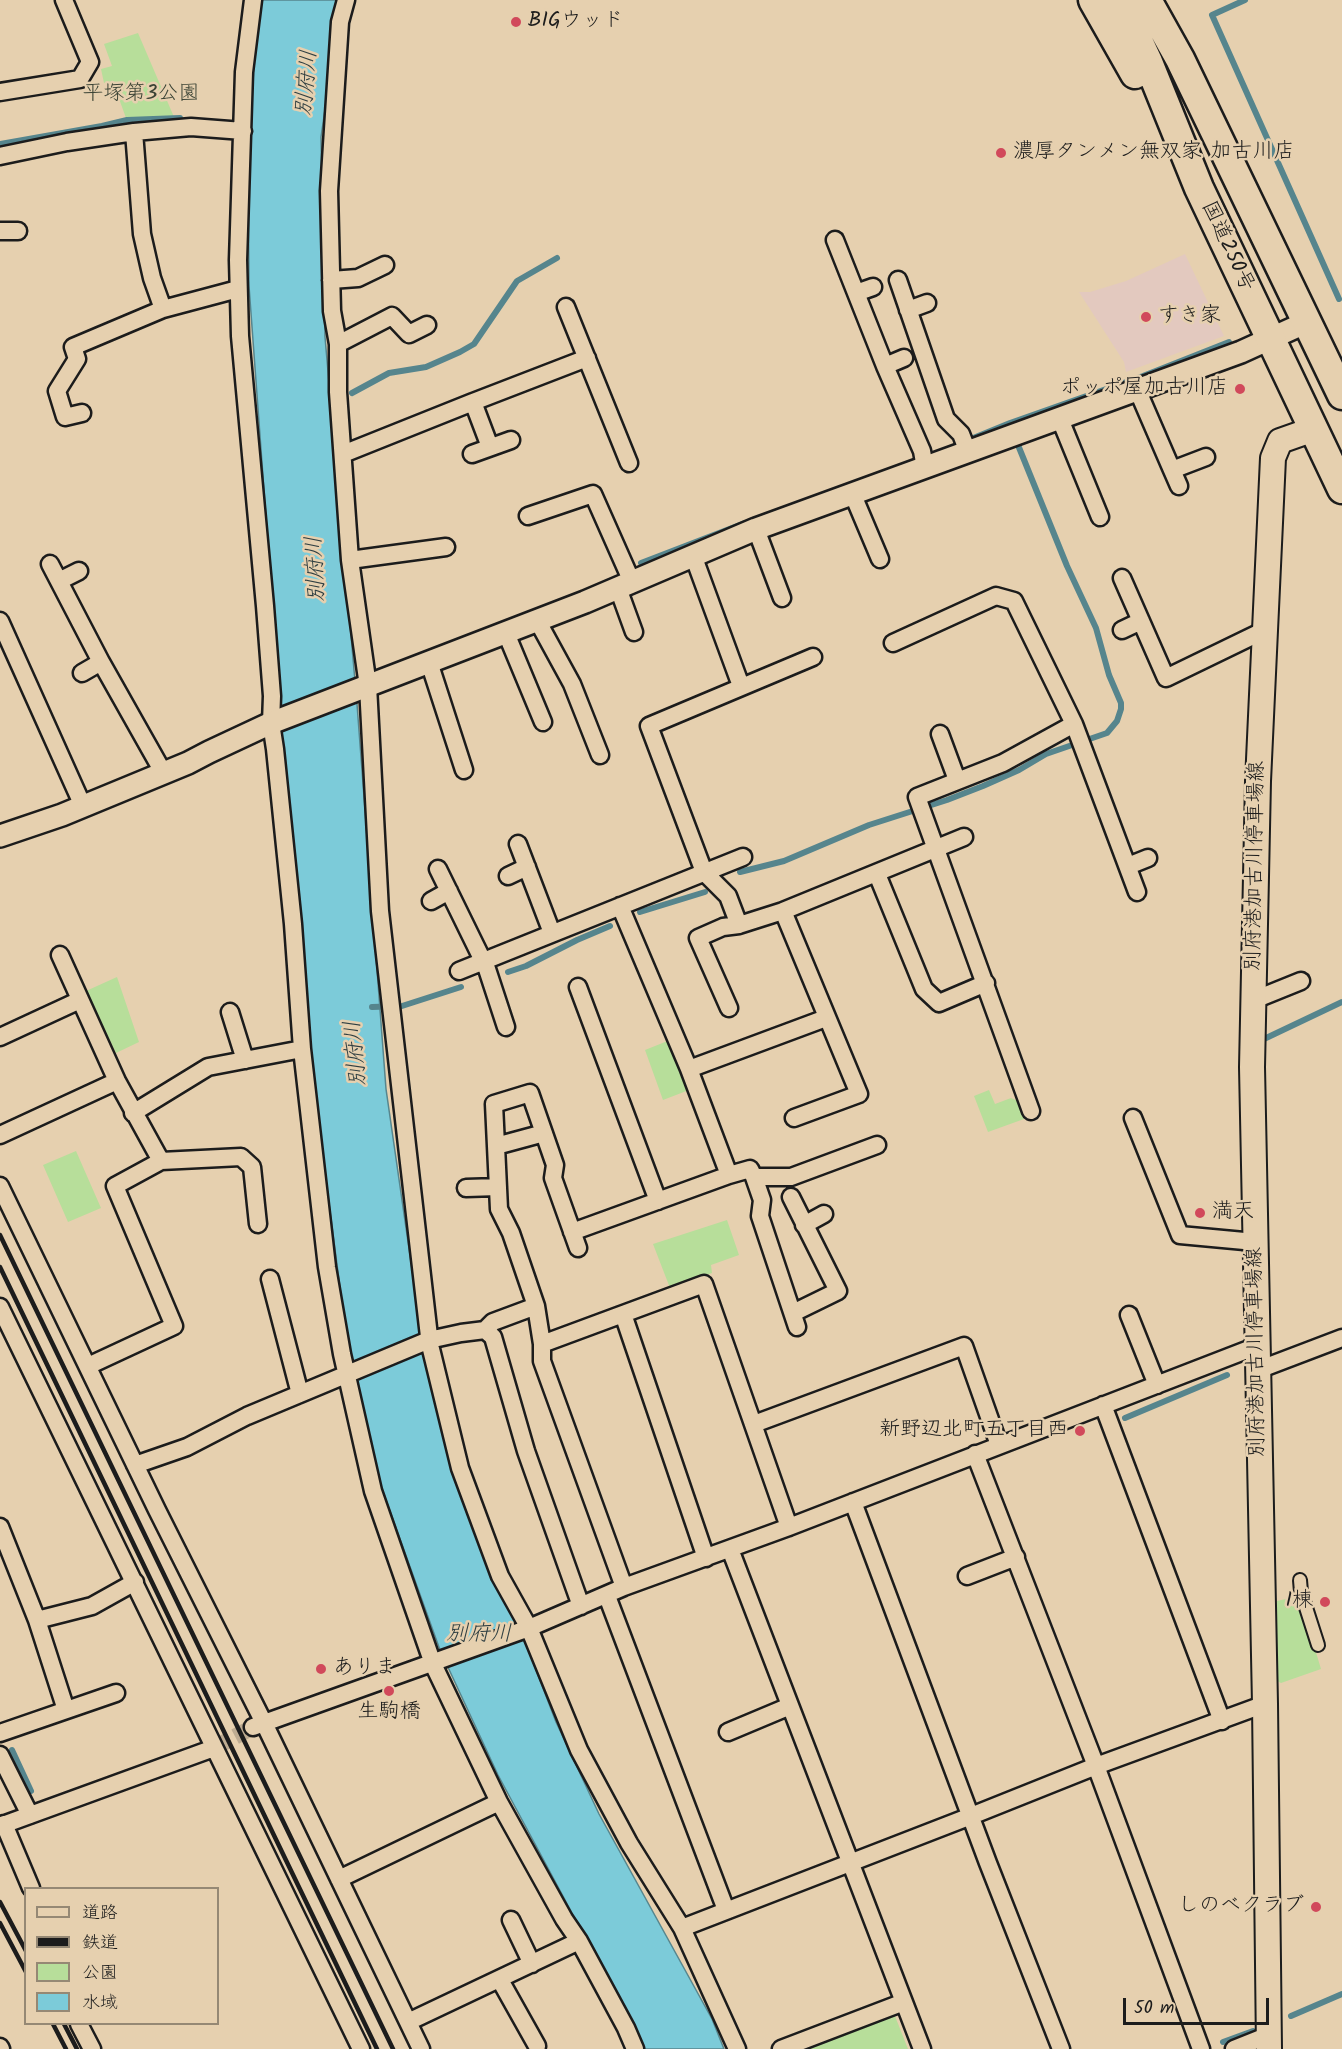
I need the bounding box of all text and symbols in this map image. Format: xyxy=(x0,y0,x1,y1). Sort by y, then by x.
place label: BIGウッド xyxy=(528,9,624,35)
marker: BIGウッド xyxy=(509,15,523,29)
water label: 別府川 xyxy=(293,49,325,117)
park label: 平塚第3公園 xyxy=(83,82,199,108)
place label: 濃厚タンメン無双家 加古川店 xyxy=(1013,140,1294,166)
marker: 濃厚タンメン無双家 加古川店 xyxy=(994,146,1008,160)
street label: 国道250号 xyxy=(1194,198,1258,296)
place label: すき家 xyxy=(1158,304,1221,330)
marker: すき家 xyxy=(1139,310,1153,324)
place label: ポッポ屋加古川店 xyxy=(1060,376,1228,402)
marker: ポッポ屋加古川店 xyxy=(1233,382,1247,396)
water label: 別府川 xyxy=(303,535,333,603)
street label: 別府港加古川停車場線 xyxy=(1243,761,1271,971)
water label: 別府川 xyxy=(341,1019,375,1087)
place label: 満天 xyxy=(1212,1200,1254,1226)
marker: 満天 xyxy=(1193,1206,1207,1220)
street label: 別府港加古川停車場線 xyxy=(1244,1247,1272,1457)
place label: 新野辺北町五丁目西 xyxy=(879,1418,1068,1444)
marker: 新野辺北町五丁目西 xyxy=(1073,1424,1087,1438)
place label: I棟 xyxy=(1285,1589,1313,1615)
marker: I棟 xyxy=(1318,1595,1332,1609)
water label: 別府川 xyxy=(446,1623,512,1649)
place label: ありま xyxy=(333,1656,396,1682)
marker: ありま xyxy=(314,1662,328,1676)
marker: 生駒橋 xyxy=(382,1684,396,1698)
place label: 生駒橋 xyxy=(358,1700,420,1726)
legend xyxy=(24,1887,219,2025)
place label: しのべクラブ xyxy=(1178,1894,1304,1920)
text: 道路 xyxy=(82,1899,118,1928)
marker: しのべクラブ xyxy=(1309,1900,1323,1914)
text: 鉄道 xyxy=(82,1929,118,1958)
text: 公園 xyxy=(82,1959,118,1988)
scale bar xyxy=(1126,1986,1272,2024)
text: 水域 xyxy=(82,1989,118,2018)
text: 50 m xyxy=(1134,1994,1174,2023)

